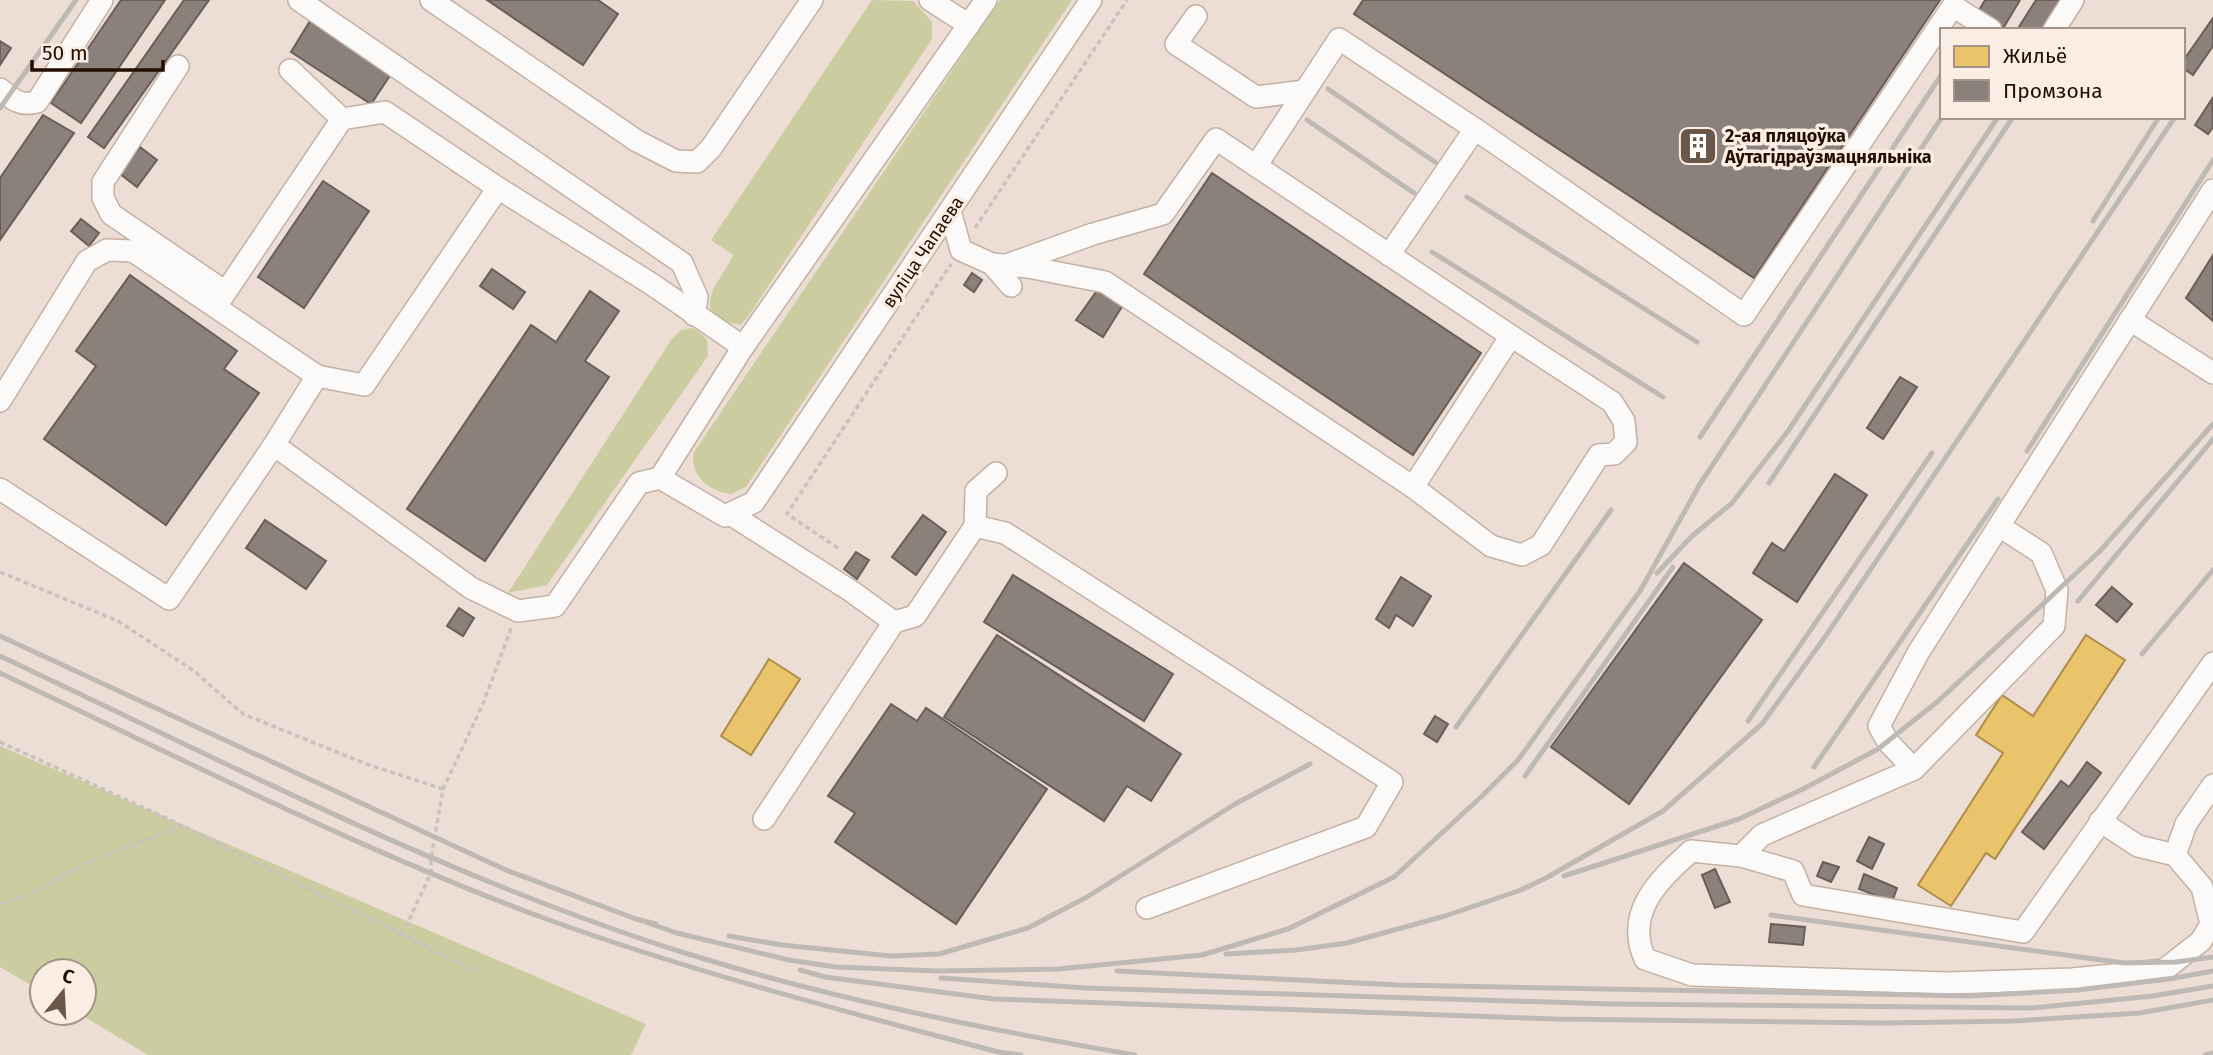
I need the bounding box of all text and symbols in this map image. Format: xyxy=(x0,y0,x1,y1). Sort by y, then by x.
scale bar xyxy=(32,28,163,72)
legend xyxy=(1940,28,2185,119)
text: 50 m xyxy=(42,40,88,66)
text: Жильё xyxy=(2003,43,2067,69)
text: Промзона xyxy=(2003,78,2103,104)
building icon: 2-ая пляцоўка Аўтагідраўзмацняльніка xyxy=(1677,125,1719,167)
place label: 2-ая пляцоўка Аўтагідраўзмацняльніка xyxy=(1724,125,1932,168)
street label: вуліца Чапаева xyxy=(878,192,968,312)
north arrow xyxy=(28,957,98,1027)
text: С xyxy=(59,964,77,989)

